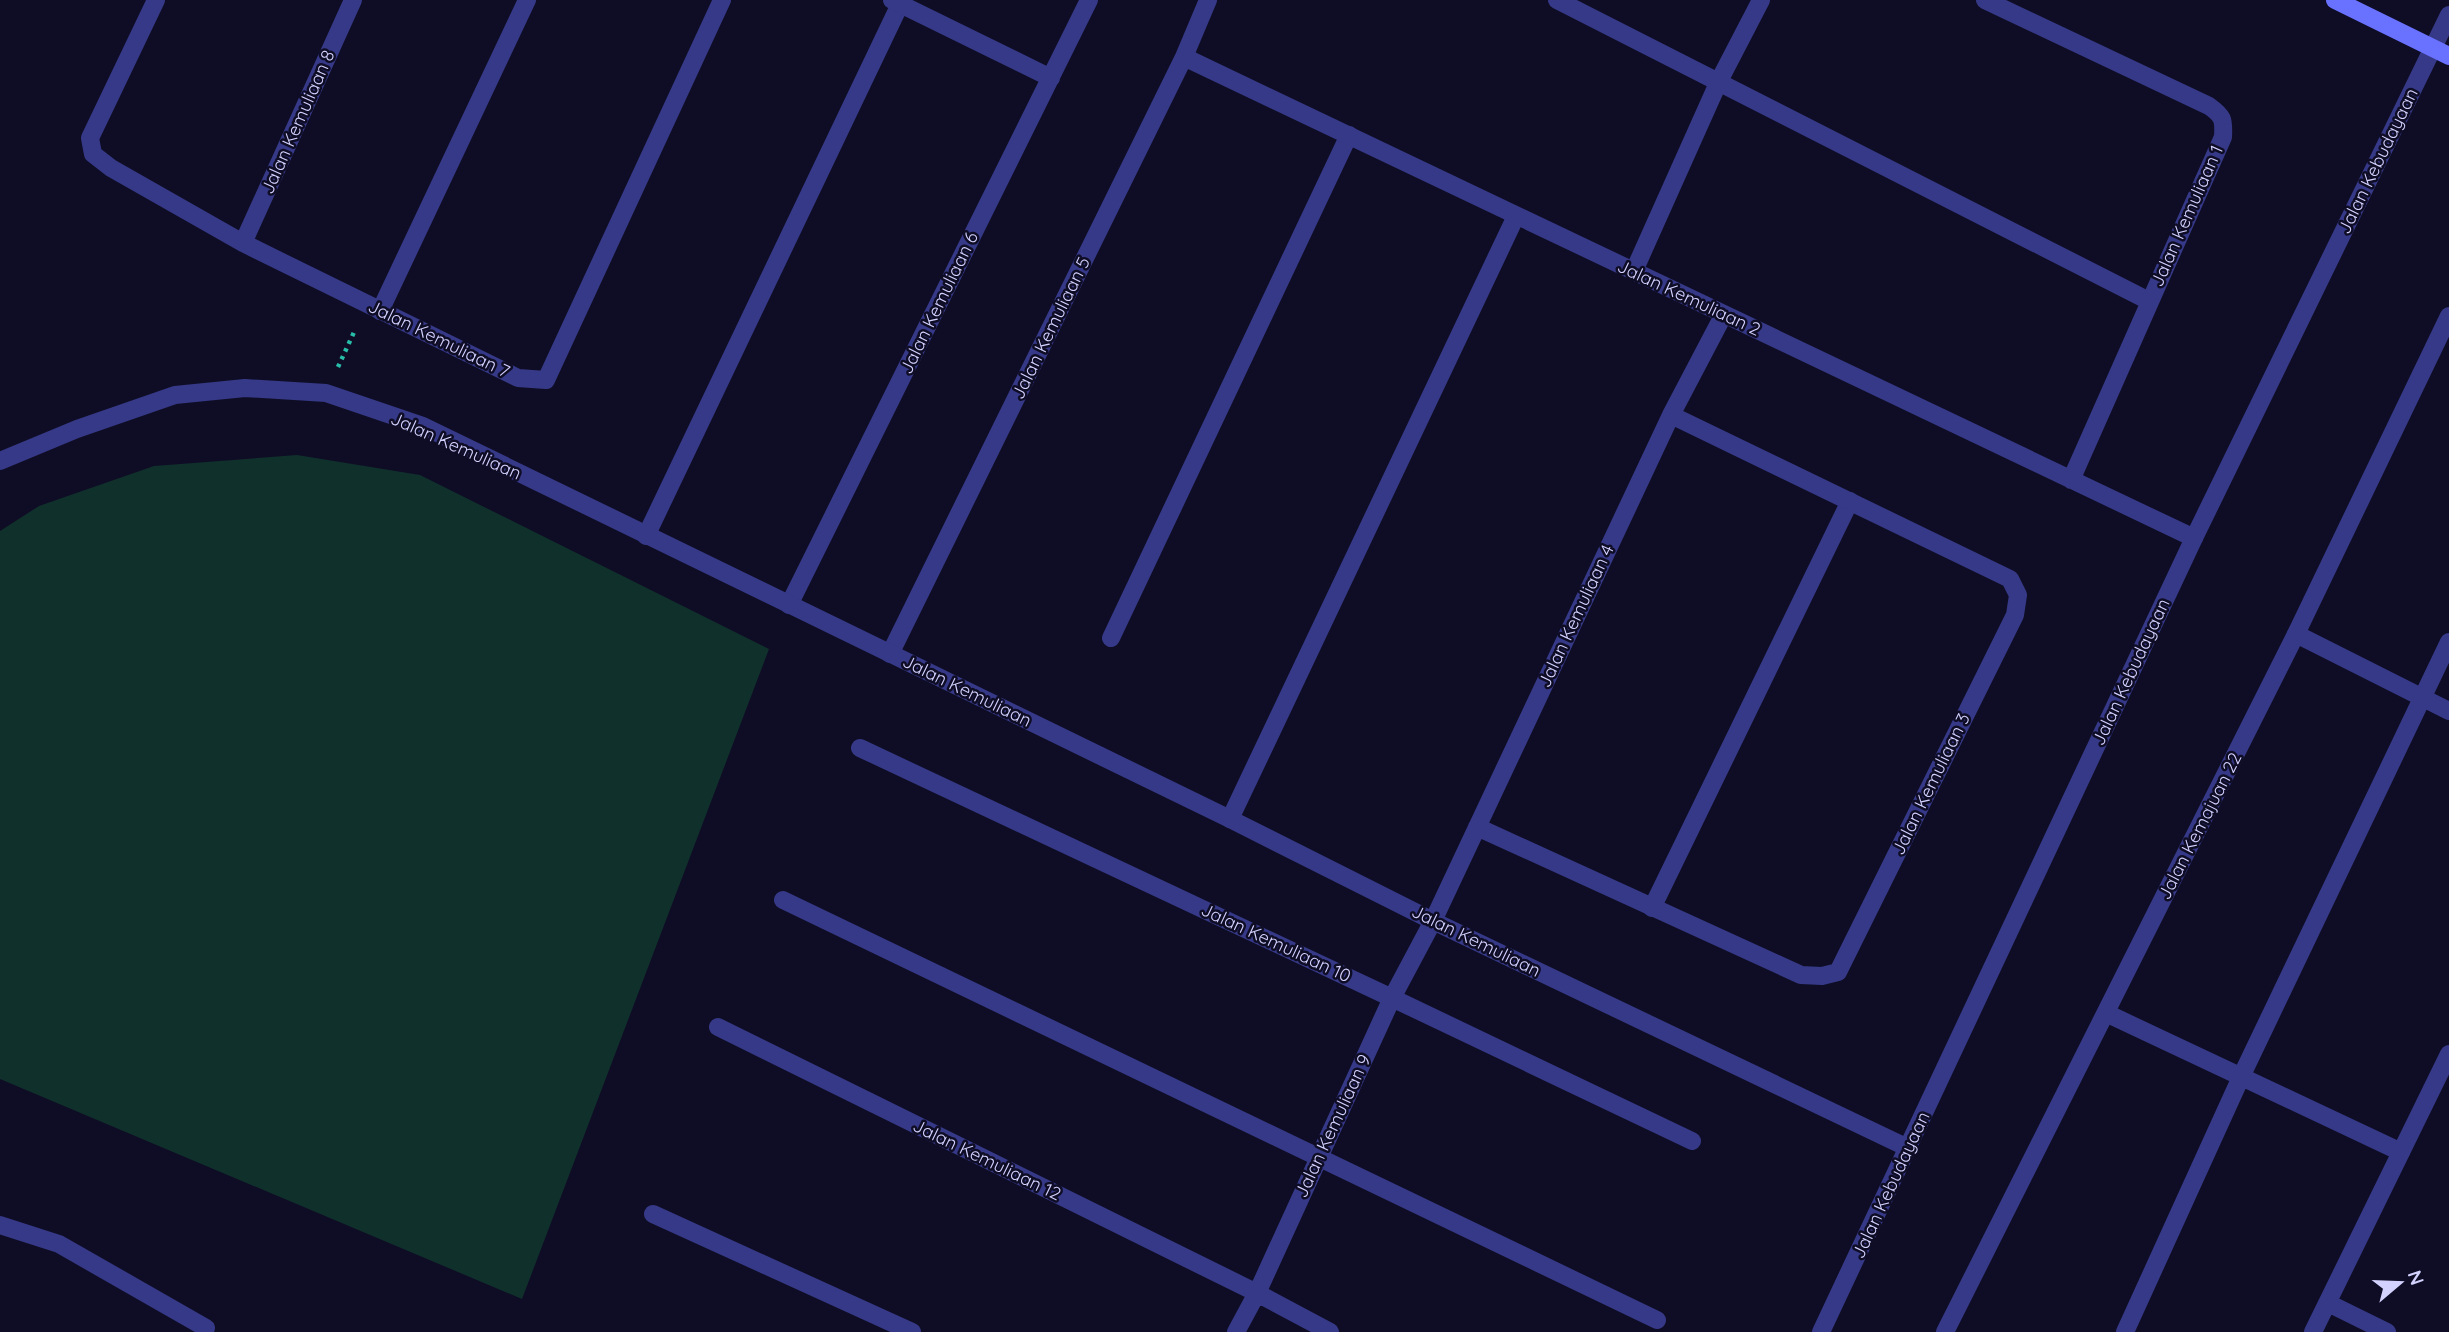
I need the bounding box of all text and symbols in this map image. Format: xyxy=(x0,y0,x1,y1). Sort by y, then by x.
street label: Jalan Kemuliaan 8 xyxy=(255,46,340,197)
street label: Jalan Kebudayaan xyxy=(2332,84,2423,237)
street label: Jalan Kemuliaan 1 xyxy=(2145,142,2228,290)
street label: Jalan Kemuliaan 6 xyxy=(894,228,983,378)
street label: Jalan Kemuliaan 5 xyxy=(1006,253,1095,403)
street label: Jalan Kemuliaan 2 xyxy=(1614,254,1765,341)
street label: Jalan Kemuliaan 7 xyxy=(365,294,514,383)
street label: Jalan Kemuliaan xyxy=(387,406,525,485)
street label: Jalan Kemuliaan 4 xyxy=(1532,541,1619,691)
street label: Jalan Kebudayaan xyxy=(2087,595,2175,749)
street label: Jalan Kemuliaan xyxy=(899,649,1035,732)
street label: Jalan Kemuliaan 3 xyxy=(1886,709,1975,858)
street label: Jalan Kemajuan 22 xyxy=(2153,748,2247,903)
street label: Jalan Kemuliaan 10 xyxy=(1198,898,1355,987)
street label: Jalan Kemuliaan xyxy=(1408,899,1544,982)
street label: Jalan Kemuliaan 9 xyxy=(1289,1050,1376,1201)
street label: Jalan Kebudayaan xyxy=(1847,1108,1935,1262)
street label: Jalan Kemuliaan 12 xyxy=(909,1114,1065,1205)
north arrow xyxy=(2365,1248,2435,1318)
text: N xyxy=(2402,1267,2430,1288)

